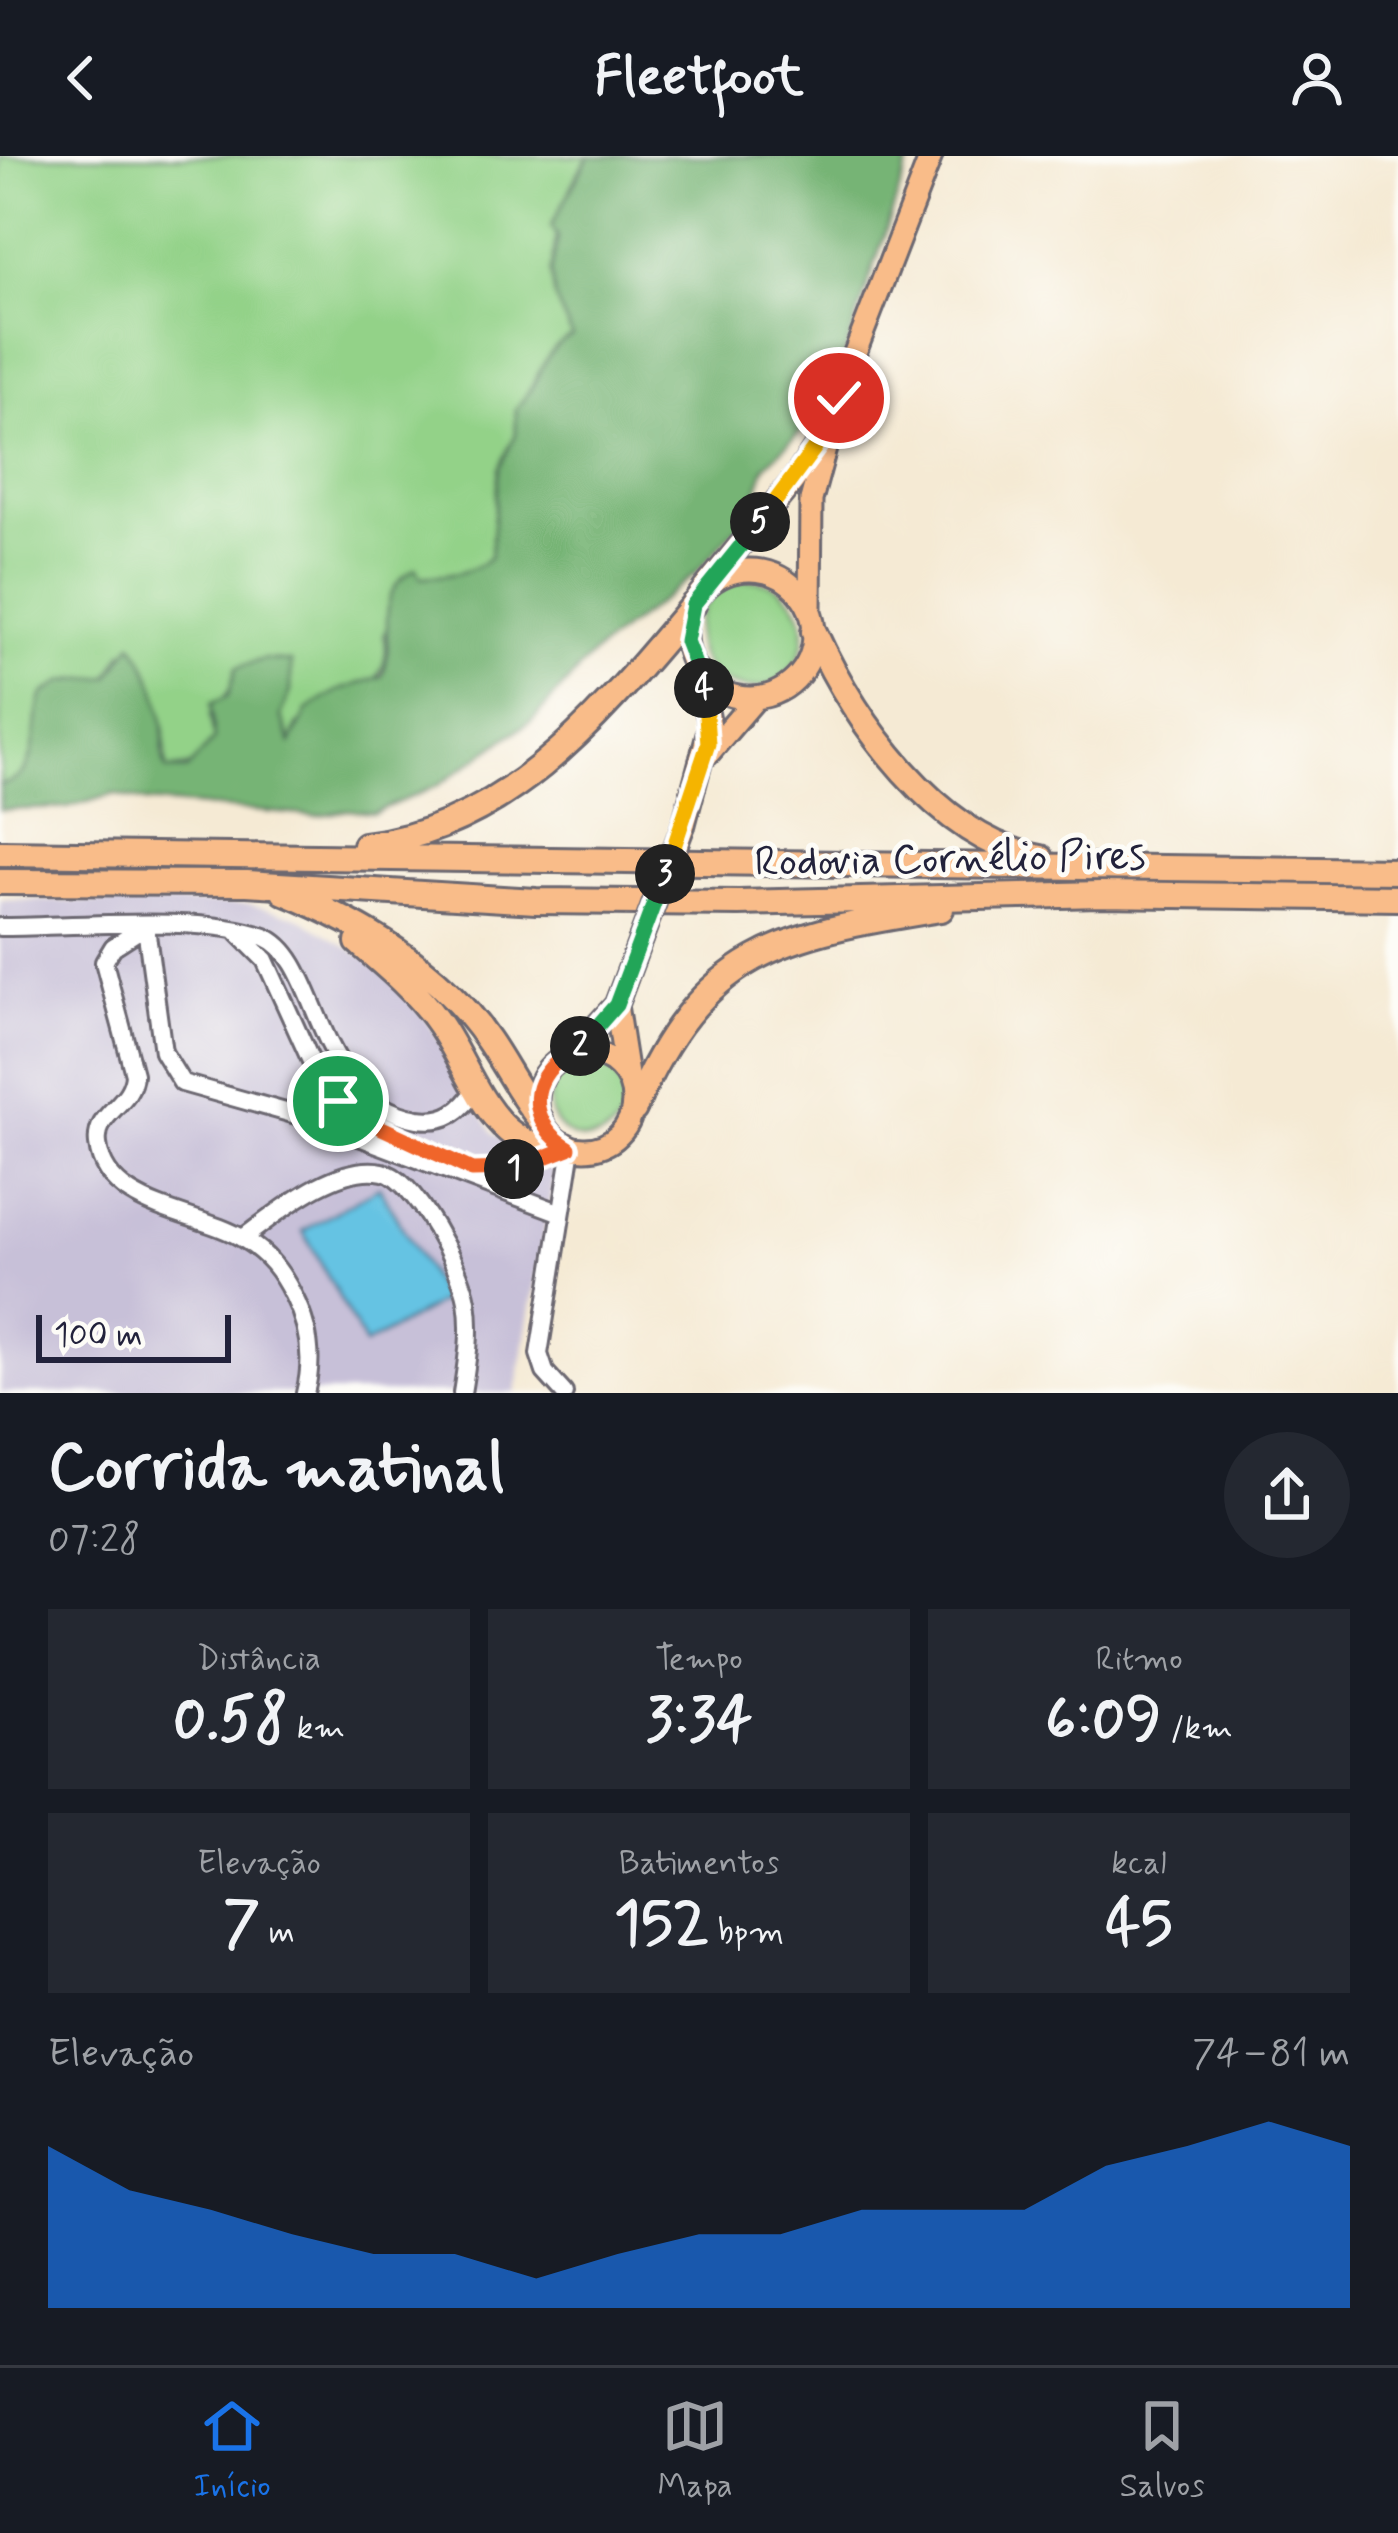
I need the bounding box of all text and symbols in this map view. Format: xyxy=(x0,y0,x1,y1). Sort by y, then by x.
text: Fleetfoot xyxy=(594,43,804,114)
icon: back xyxy=(48,45,114,111)
icon: person xyxy=(1284,45,1350,111)
pin xyxy=(788,347,890,449)
icon: check xyxy=(806,365,872,431)
pin: 5 xyxy=(730,492,790,552)
text: 5 xyxy=(750,500,770,544)
pin: 4 xyxy=(674,658,734,718)
text: 4 xyxy=(694,666,714,710)
street label: Rodovia Cornélio Pires xyxy=(754,829,1146,891)
pin: 3 xyxy=(635,844,695,904)
text: 3 xyxy=(658,852,672,896)
pin: 2 xyxy=(550,1016,610,1076)
text: 2 xyxy=(572,1024,588,1068)
pin xyxy=(287,1050,389,1152)
icon: arrive xyxy=(305,1068,371,1134)
pin: 1 xyxy=(484,1139,544,1199)
text: 1 xyxy=(507,1147,521,1191)
scale bar xyxy=(36,1309,231,1362)
text: 100 m xyxy=(54,1314,143,1358)
text: Corrida matinal xyxy=(48,1427,504,1513)
button: share xyxy=(1224,1432,1350,1558)
text: 07:28 xyxy=(48,1515,140,1566)
text: Distância xyxy=(197,1638,321,1682)
text: Tempo xyxy=(655,1638,743,1682)
text: Ritmo xyxy=(1095,1638,1183,1682)
text: 0.58 xyxy=(173,1682,288,1761)
text: 3:34 xyxy=(646,1682,752,1761)
text: 6:09 xyxy=(1045,1682,1161,1761)
text: km xyxy=(288,1707,345,1751)
text: /km xyxy=(1161,1707,1233,1751)
text: Elevação xyxy=(197,1842,321,1886)
text: Batimentos xyxy=(619,1842,779,1886)
text: kcal xyxy=(1111,1842,1167,1886)
text: 7 xyxy=(223,1886,260,1965)
text: 152 xyxy=(614,1886,709,1965)
text: 45 xyxy=(1106,1886,1172,1965)
text: m xyxy=(260,1911,295,1955)
text: bpm xyxy=(709,1911,784,1955)
text: Elevação xyxy=(48,2029,194,2080)
text: 74–81 m xyxy=(1192,2029,1350,2080)
tab: Início xyxy=(193,2393,271,2509)
tab: Mapa xyxy=(658,2393,733,2509)
tab: Salvos xyxy=(1120,2393,1205,2509)

